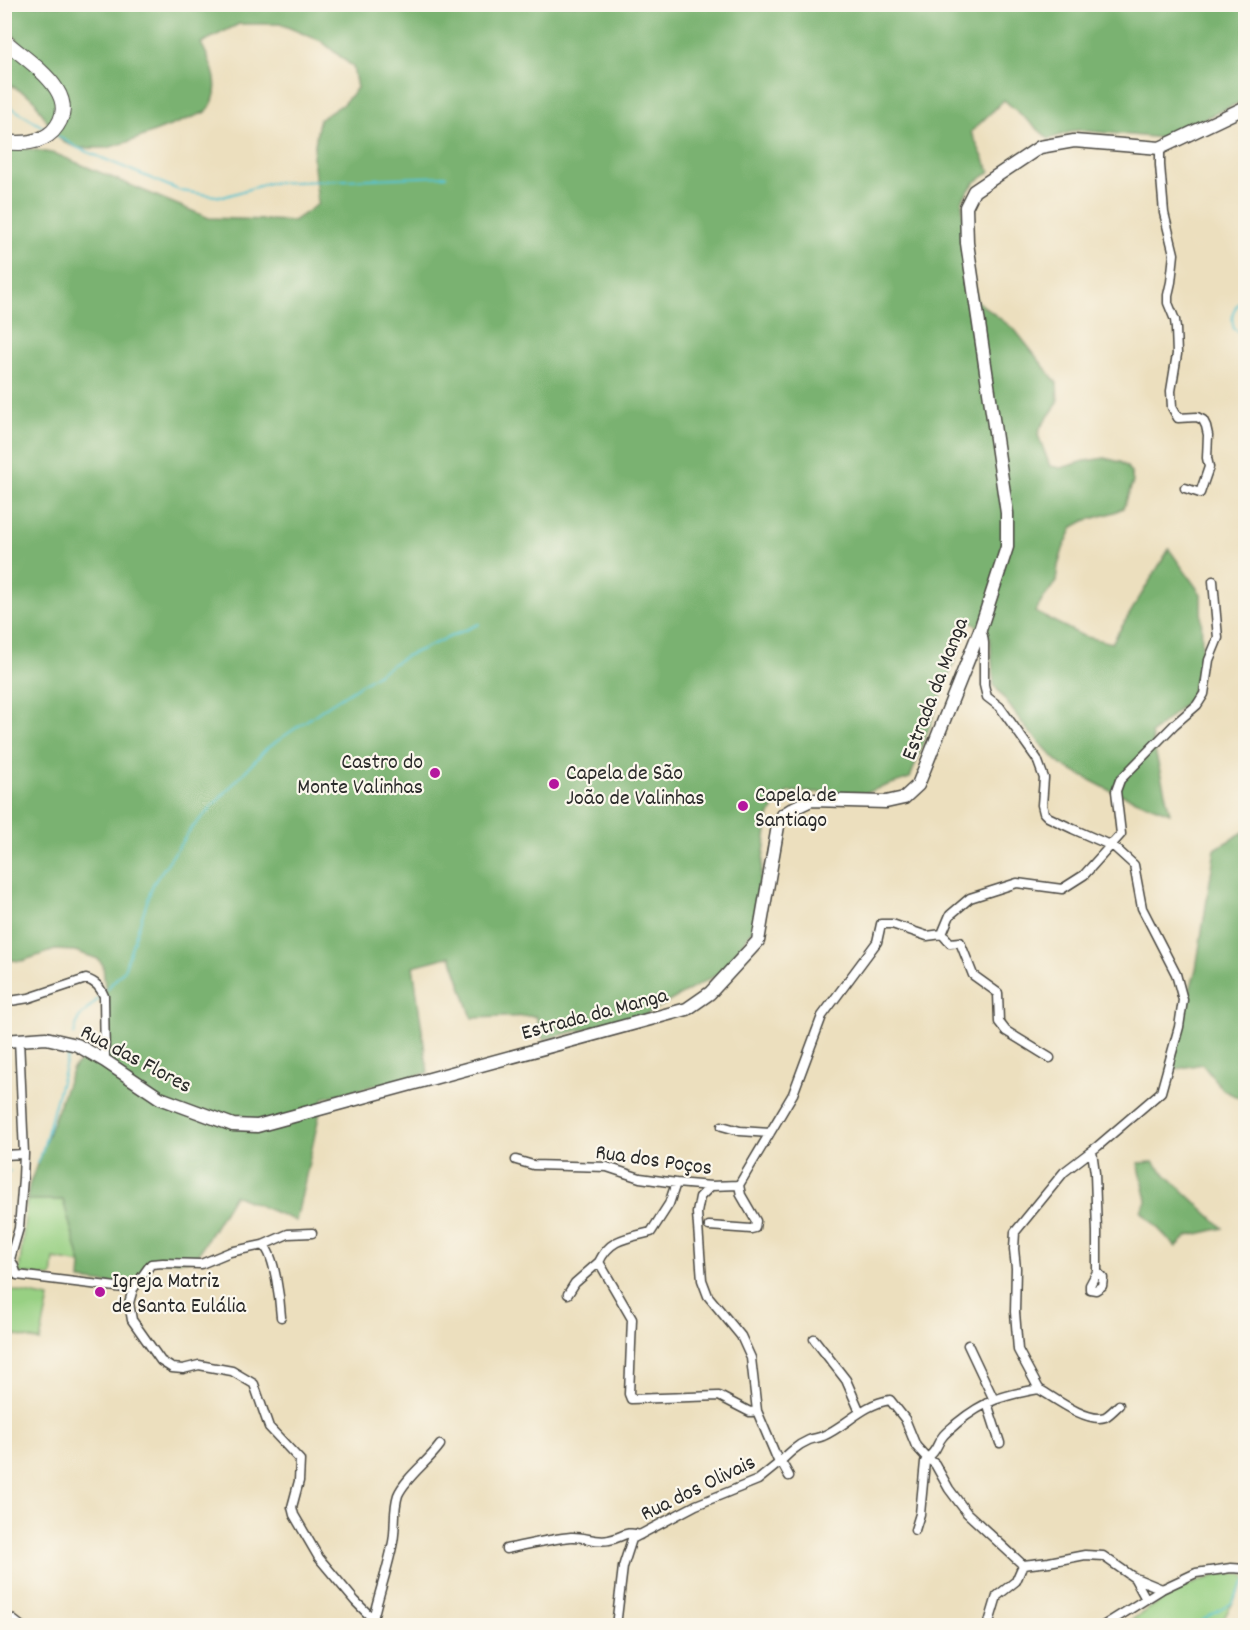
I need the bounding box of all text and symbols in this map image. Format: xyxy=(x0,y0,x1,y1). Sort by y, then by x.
street label: Estrada da Manga xyxy=(895,613,978,765)
place label: Castro do Monte Valinhas xyxy=(297,748,423,804)
place label: Capela de São João de Valinhas xyxy=(566,759,705,815)
marker: Castro do Monte Valinhas xyxy=(428,766,442,780)
marker: Capela de São João de Valinhas xyxy=(547,777,561,791)
place label: Capela de Santiago xyxy=(755,781,837,837)
marker: Capela de Santiago xyxy=(736,799,750,813)
street label: Estrada da Manga xyxy=(518,981,672,1050)
street label: Rua das Flores xyxy=(74,1018,197,1103)
street label: Rua dos Poços xyxy=(593,1138,714,1185)
place label: Igreja Matriz de Santa Eulália xyxy=(112,1267,247,1323)
marker: Igreja Matriz de Santa Eulália xyxy=(93,1285,107,1299)
street label: Rua dos Olivais xyxy=(636,1448,761,1530)

